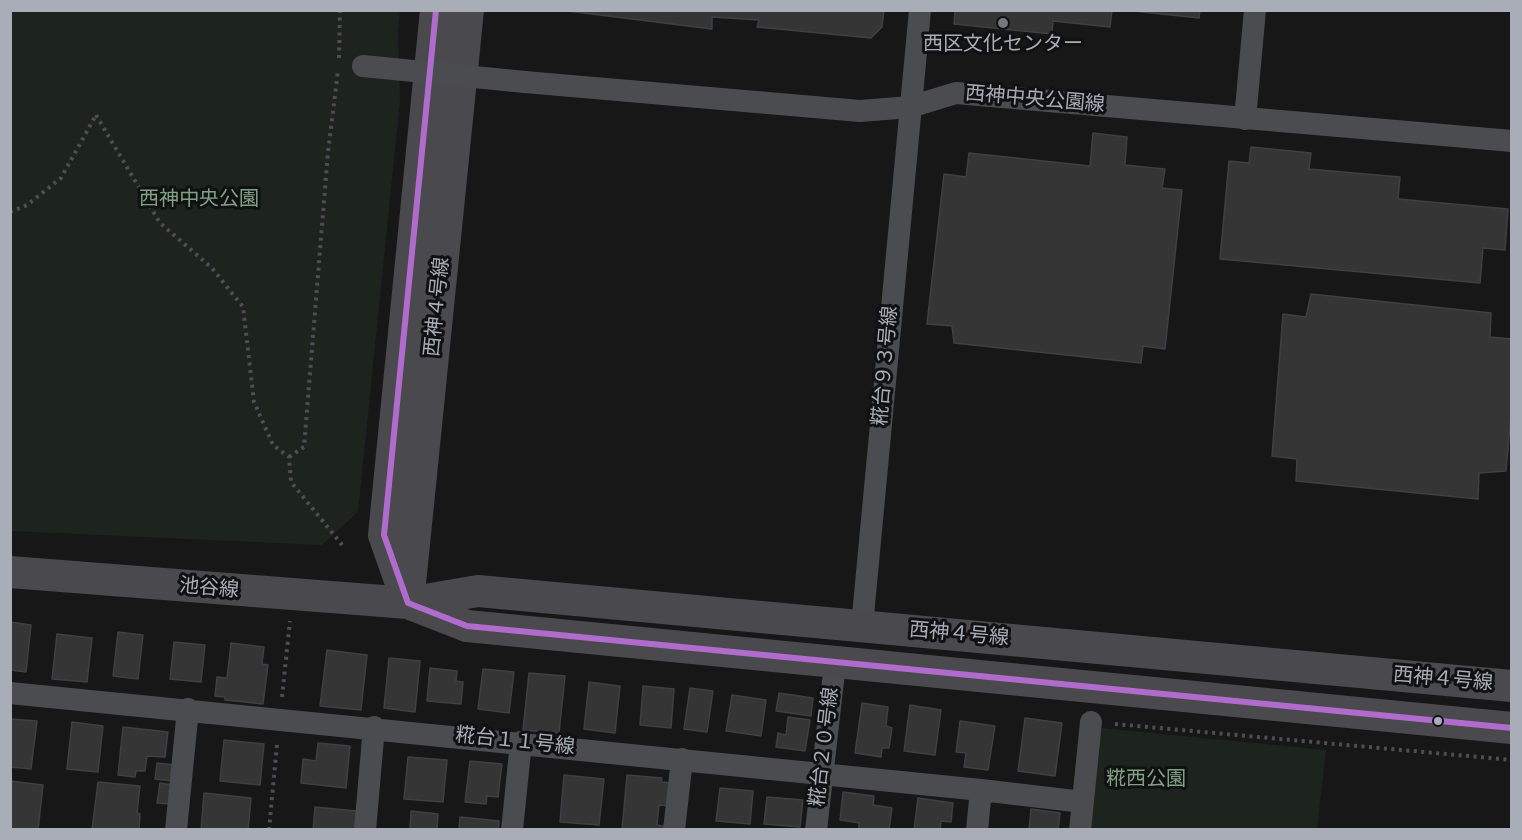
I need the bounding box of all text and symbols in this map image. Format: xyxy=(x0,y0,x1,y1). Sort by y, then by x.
marker: 西区文化センター xyxy=(996,16,1010,30)
place label: 西区文化センター xyxy=(923,33,1083,57)
street label: 西神中央公園線 xyxy=(964,82,1106,118)
park label: 西神中央公園 xyxy=(139,188,259,212)
street label: 西神４号線 xyxy=(421,256,455,358)
street label: 糀台９３号線 xyxy=(869,305,903,427)
street label: 池谷線 xyxy=(178,574,240,604)
street label: 西神４号線 xyxy=(908,619,1010,651)
street label: 西神４号線 xyxy=(1392,664,1494,696)
street label: 糀台２０号線 xyxy=(806,686,844,808)
unlabelled marker xyxy=(1432,715,1444,727)
street label: 糀台１１号線 xyxy=(454,724,576,760)
park label: 糀西公園 xyxy=(1106,768,1186,792)

